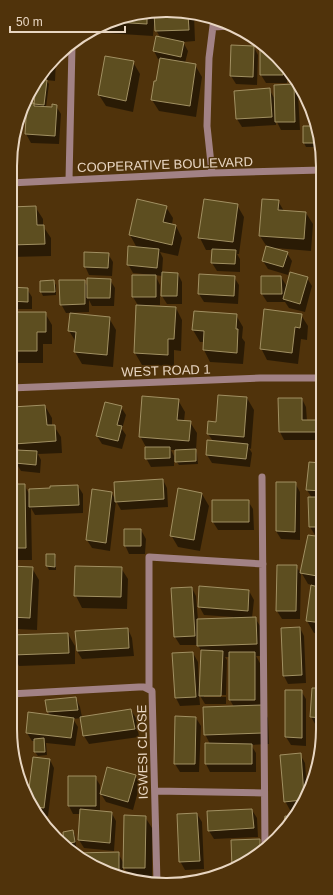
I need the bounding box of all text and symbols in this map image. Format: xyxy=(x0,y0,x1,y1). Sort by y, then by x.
scale bar xyxy=(10,8,125,34)
text: 50 m xyxy=(16,15,43,29)
street label: COOPERATIVE BOULEVARD xyxy=(77,154,253,175)
street label: WEST ROAD 1 xyxy=(121,361,211,380)
street label: IGWESI CLOSE xyxy=(134,704,151,799)

